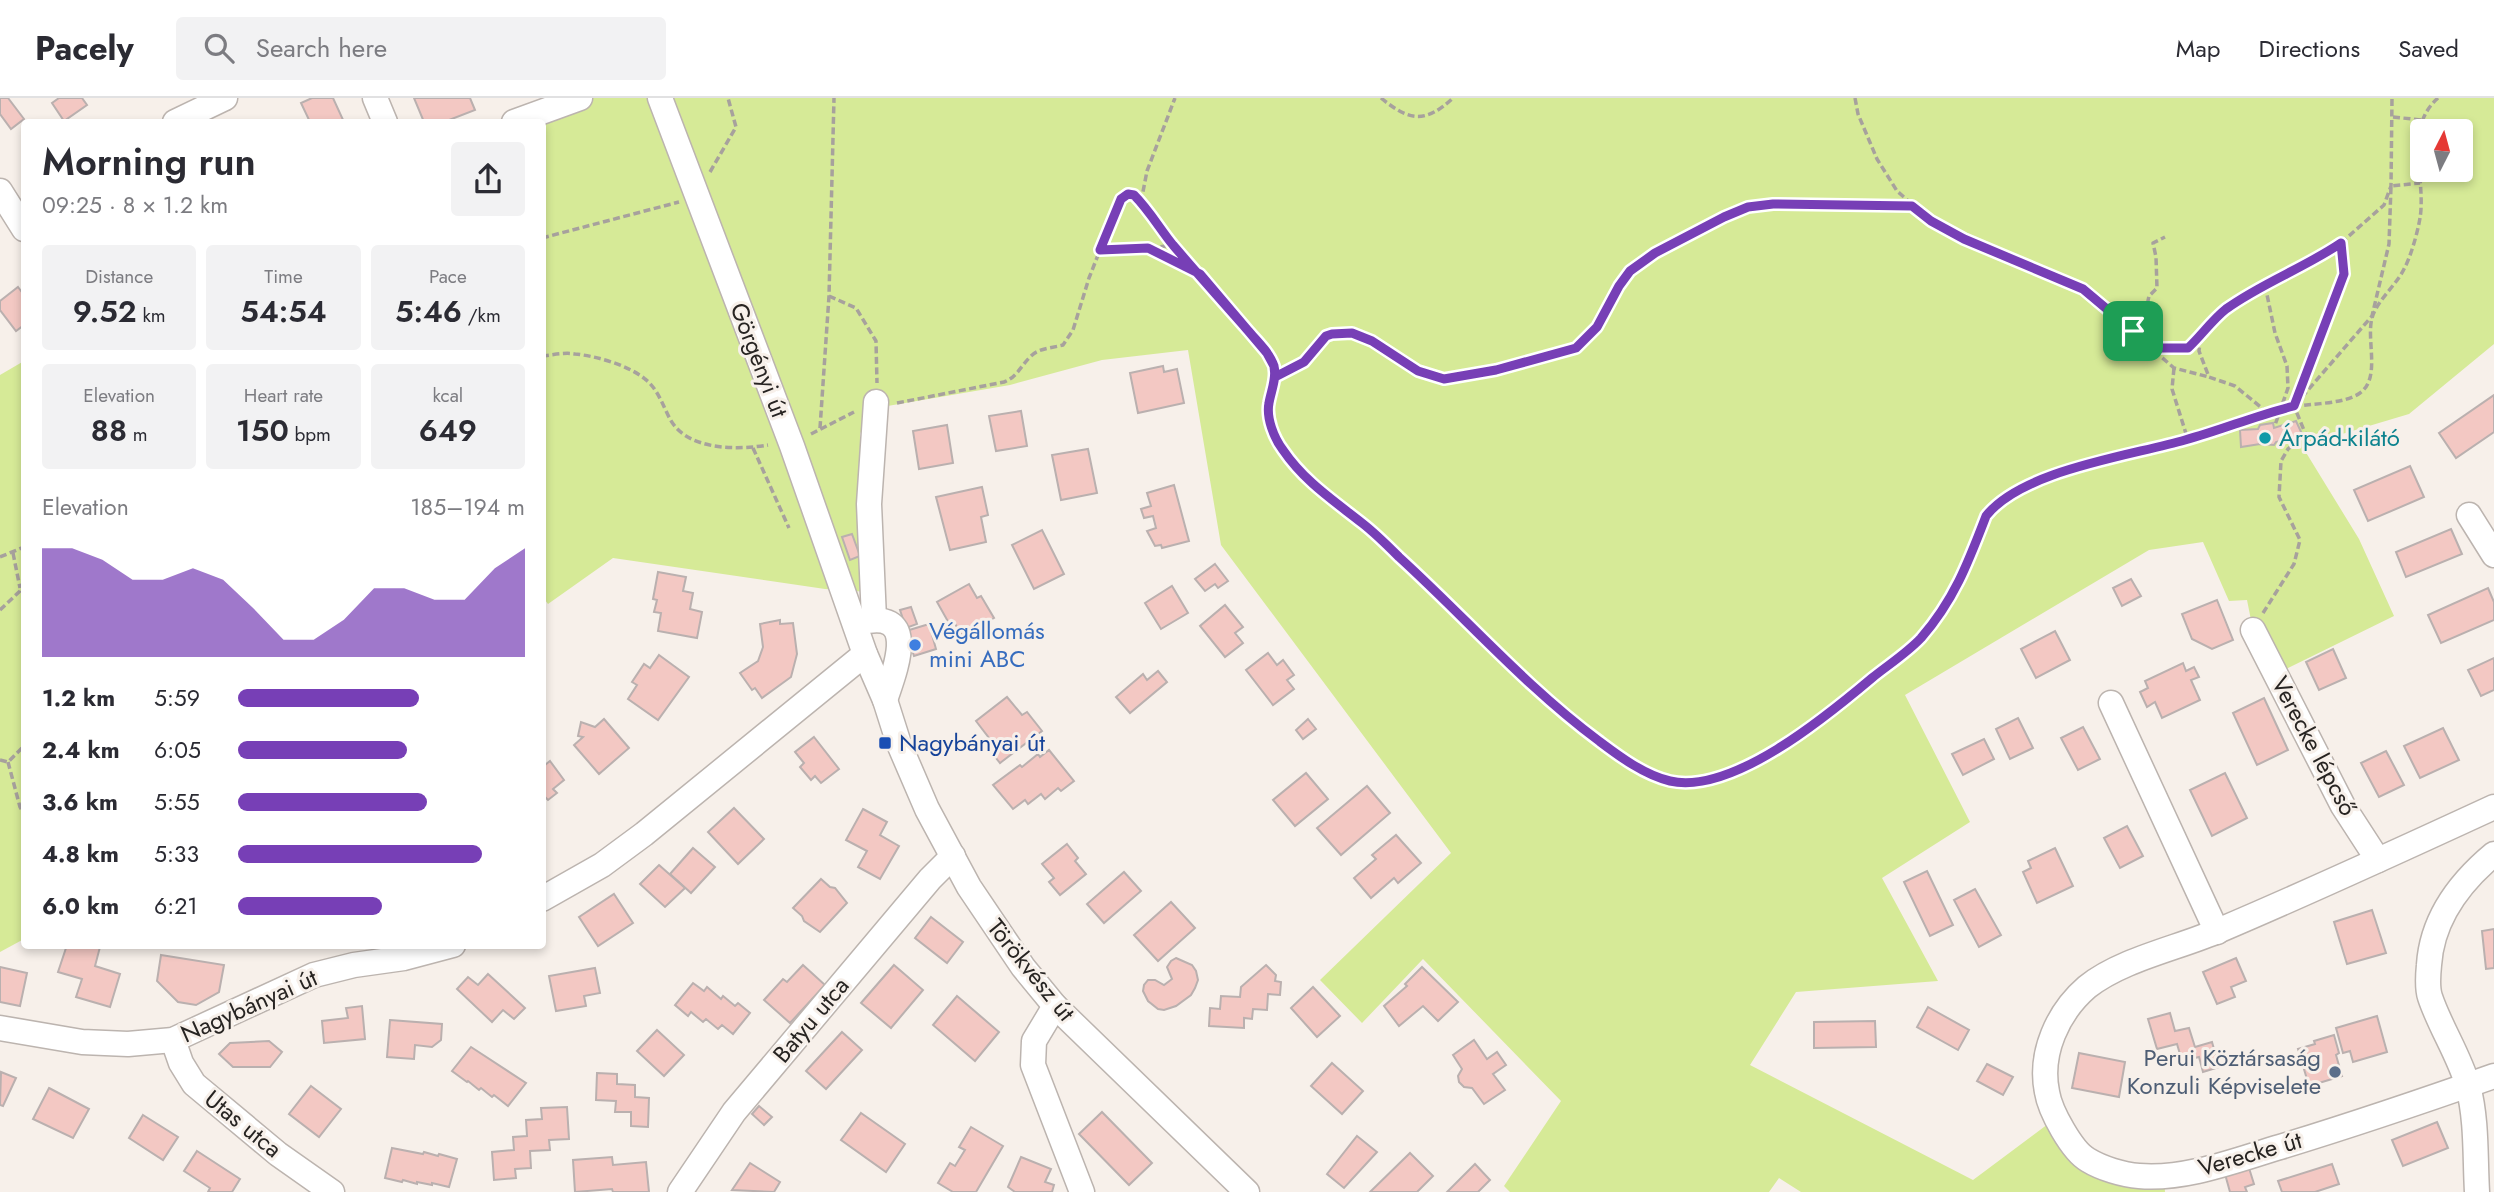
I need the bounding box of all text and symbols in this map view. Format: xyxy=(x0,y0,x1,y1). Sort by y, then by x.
search box xyxy=(176,17,666,80)
text: Pacely xyxy=(35,25,134,72)
icon: search xyxy=(200,29,238,67)
text: Search here xyxy=(256,29,387,67)
text: Map xyxy=(2176,31,2221,66)
text: Directions xyxy=(2259,31,2360,66)
text: Saved xyxy=(2398,31,2459,66)
north arrow xyxy=(2410,119,2473,182)
map controls xyxy=(2410,119,2473,182)
text: Morning run xyxy=(42,134,256,189)
button: share xyxy=(451,142,525,216)
text: 09:25 · 8 × 1.2 km xyxy=(42,188,228,222)
text: Distance xyxy=(85,263,153,290)
text: Time xyxy=(264,263,303,290)
text: Pace xyxy=(429,263,467,290)
text: 9.52 xyxy=(73,290,137,333)
text: 54:54 xyxy=(240,290,327,333)
text: 5:46 xyxy=(395,290,462,333)
street label: Görgényi út xyxy=(722,297,797,423)
pin xyxy=(2103,301,2163,361)
text: km xyxy=(137,302,166,329)
text: /km xyxy=(462,302,501,329)
icon: arrive xyxy=(2114,312,2152,350)
text: Elevation xyxy=(83,382,155,409)
text: Heart rate xyxy=(244,382,323,409)
text: kcal xyxy=(432,382,463,409)
text: 88 xyxy=(91,409,127,452)
text: 150 xyxy=(236,409,289,452)
text: 649 xyxy=(419,409,477,452)
place label: Árpád-kilátó xyxy=(2279,420,2400,455)
text: m xyxy=(127,421,147,448)
text: bpm xyxy=(289,421,331,448)
marker: Árpád-kilátó xyxy=(2257,430,2273,446)
text: Elevation xyxy=(42,490,129,524)
text: 185–194 m xyxy=(410,490,525,524)
place label: Végállomás mini ABC xyxy=(929,613,1045,676)
marker: Végállomás mini ABC xyxy=(907,637,923,653)
street label: Verecke lépcső xyxy=(2263,670,2366,822)
text: 1.2 km xyxy=(42,681,115,715)
text: 5:59 xyxy=(154,681,200,715)
place label: Nagybányai út xyxy=(899,725,1045,760)
text: 2.4 km xyxy=(42,733,120,767)
text: 6:05 xyxy=(154,733,201,767)
marker: Nagybányai út xyxy=(877,735,893,751)
text: 3.6 km xyxy=(42,785,118,819)
text: 5:55 xyxy=(154,785,200,819)
text: 4.8 km xyxy=(42,837,119,871)
text: 5:33 xyxy=(154,837,199,871)
text: 6.0 km xyxy=(42,889,119,923)
text: 6:21 xyxy=(154,889,198,923)
street label: Törökvész út xyxy=(979,911,1084,1029)
street label: Nagybányai út xyxy=(175,960,323,1051)
street label: Batyu utca xyxy=(764,969,857,1070)
place label: Perui Köztársaság Konzuli Képviselete xyxy=(2127,1040,2321,1103)
marker: Perui Köztársaság Konzuli Képviselete xyxy=(2327,1064,2343,1080)
street label: Utas utca xyxy=(197,1082,290,1166)
street label: Verecke út xyxy=(2194,1122,2306,1185)

